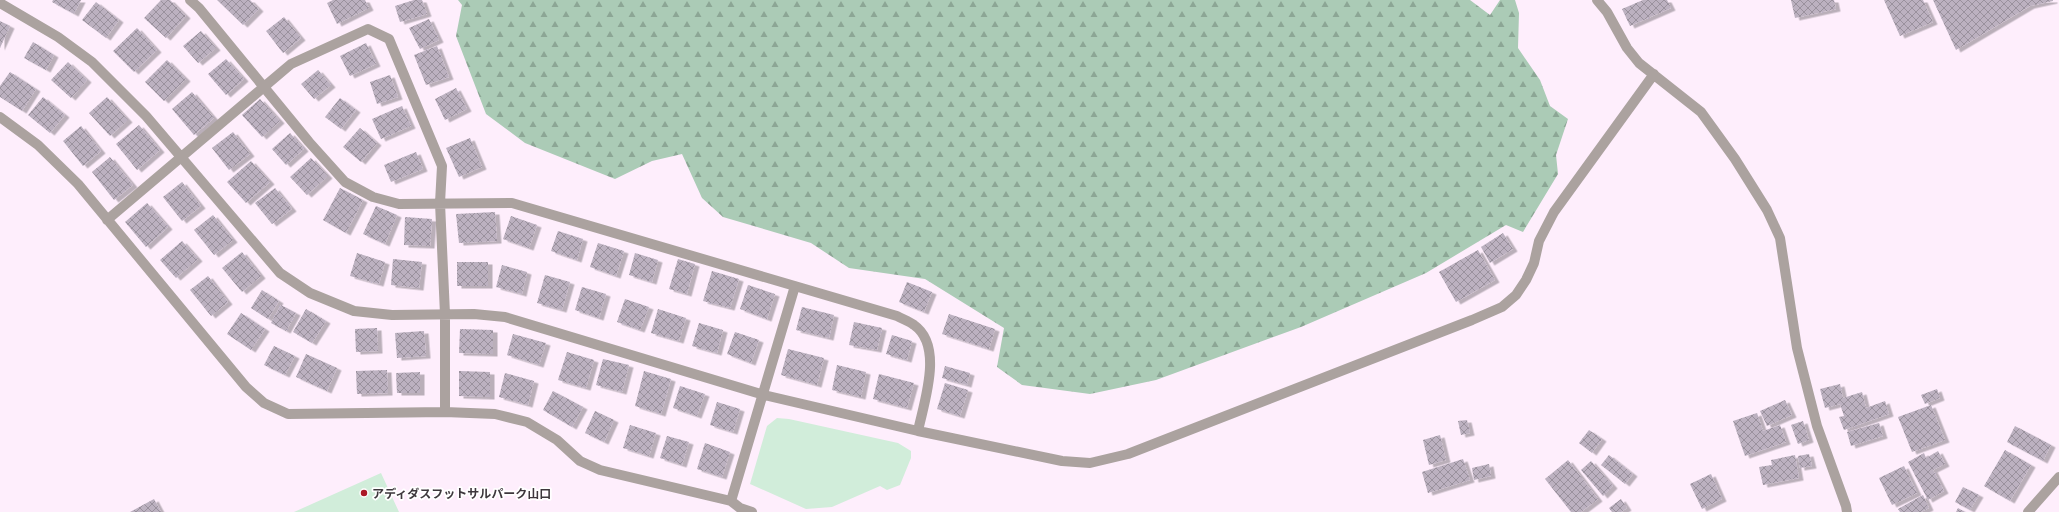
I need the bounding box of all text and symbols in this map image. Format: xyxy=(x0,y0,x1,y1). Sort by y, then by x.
place label: アディダスフットサルパーク山口 xyxy=(372,486,551,500)
marker: アディダスフットサルパーク山口 xyxy=(359,488,369,498)

